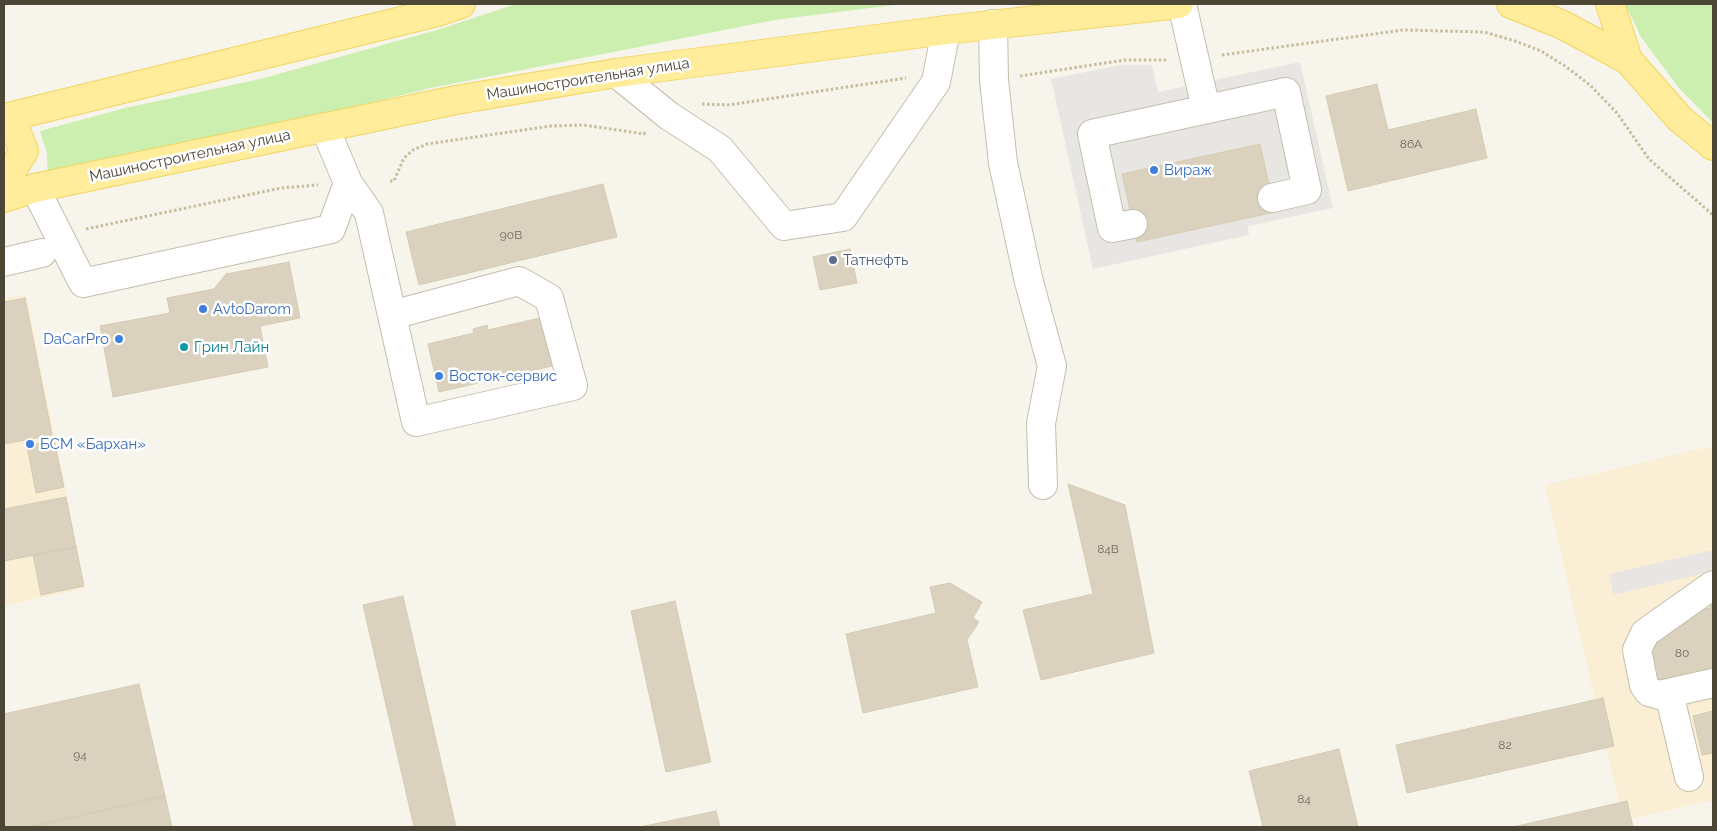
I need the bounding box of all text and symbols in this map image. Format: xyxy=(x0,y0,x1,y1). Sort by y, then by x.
street label: Машиностроительная улица xyxy=(485,54,691,104)
street label: Машиностроительная улица xyxy=(88,126,292,186)
house number: 86А xyxy=(1400,137,1422,151)
place label: Вираж xyxy=(1164,161,1212,179)
marker: Вираж xyxy=(1148,164,1160,176)
house number: 90В xyxy=(500,228,522,242)
place label: Татнефть xyxy=(843,251,908,269)
marker: Татнефть xyxy=(827,254,839,266)
place label: AvtoDarom xyxy=(213,300,291,318)
marker: AvtoDarom xyxy=(197,303,209,315)
place label: DaCarPro xyxy=(43,330,109,348)
marker: DaCarPro xyxy=(113,333,125,345)
place label: Грин Лайн xyxy=(194,338,269,356)
marker: Грин Лайн xyxy=(178,341,190,353)
place label: Восток-сервис xyxy=(449,367,557,385)
marker: Восток-сервис xyxy=(433,370,445,382)
place label: БСМ «Бархан» xyxy=(40,435,146,453)
marker: БСМ «Бархан» xyxy=(24,438,36,450)
house number: 84В xyxy=(1097,542,1119,556)
house number: 80 xyxy=(1675,646,1689,660)
house number: 82 xyxy=(1498,738,1512,752)
house number: 94 xyxy=(73,748,87,762)
house number: 84 xyxy=(1297,792,1311,806)

